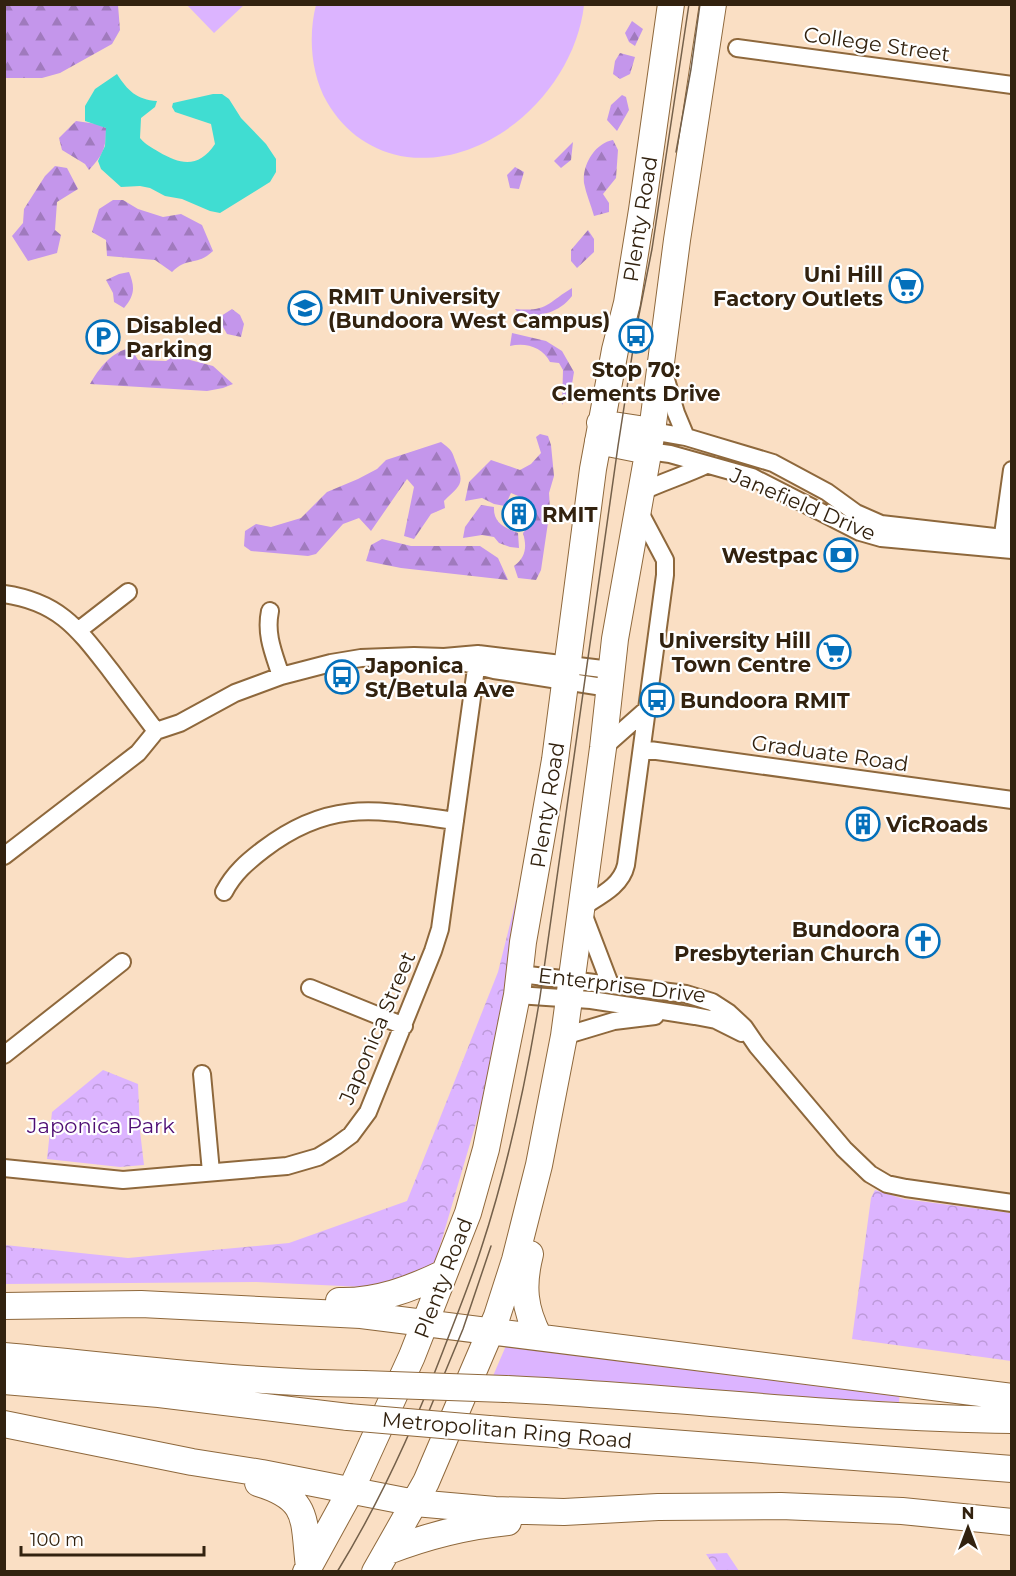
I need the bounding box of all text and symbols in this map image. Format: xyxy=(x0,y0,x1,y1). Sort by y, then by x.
street label: College Street xyxy=(802,21,952,67)
street label: Plenty Road xyxy=(618,154,662,284)
place label: Uni Hill Factory Outlets xyxy=(713,262,883,311)
supermarket icon: Uni Hill Factory Outlets xyxy=(888,268,924,304)
place label: RMIT University (Bundoora West Campus) xyxy=(328,284,610,333)
school or university icon: RMIT University (Bundoora West Campus) xyxy=(287,290,323,326)
place label: Disabled Parking xyxy=(126,313,222,362)
bus stop icon: Stop 70: Clements Drive xyxy=(618,318,654,354)
parking icon: Disabled Parking xyxy=(85,319,121,355)
place label: Stop 70: Clements Drive xyxy=(551,357,721,406)
street label: Janefield Drive xyxy=(726,462,880,546)
building icon: RMIT xyxy=(501,496,537,532)
place label: RMIT xyxy=(542,502,597,527)
bank icon: Westpac xyxy=(823,537,859,573)
place label: Westpac xyxy=(721,543,819,568)
place label: University Hill Town Centre xyxy=(659,628,811,677)
supermarket icon: University Hill Town Centre xyxy=(816,634,852,670)
place label: Japonica St/Betula Ave xyxy=(364,653,515,702)
bus stop icon: Japonica St/Betula Ave xyxy=(324,659,360,695)
bus stop icon: Bundoora RMIT xyxy=(639,682,675,718)
place label: Bundoora RMIT xyxy=(680,688,850,713)
street label: Graduate Road xyxy=(750,730,910,776)
street label: Plenty Road xyxy=(525,740,569,870)
building icon: VicRoads xyxy=(845,806,881,842)
place label: VicRoads xyxy=(885,812,988,837)
place label: Bundoora Presbyterian Church xyxy=(674,917,900,966)
church icon: Bundoora Presbyterian Church xyxy=(905,923,941,959)
street label: Japonica Street xyxy=(333,948,420,1109)
street label: Enterprise Drive xyxy=(537,962,707,1008)
park label: Japonica Park xyxy=(26,1113,175,1138)
street label: Plenty Road xyxy=(409,1214,477,1342)
street label: Metropolitan Ring Road xyxy=(381,1407,633,1453)
north arrow xyxy=(938,1498,998,1558)
text: N xyxy=(962,1504,974,1523)
scale bar xyxy=(21,1519,204,1557)
text: 100 m xyxy=(30,1529,84,1551)

